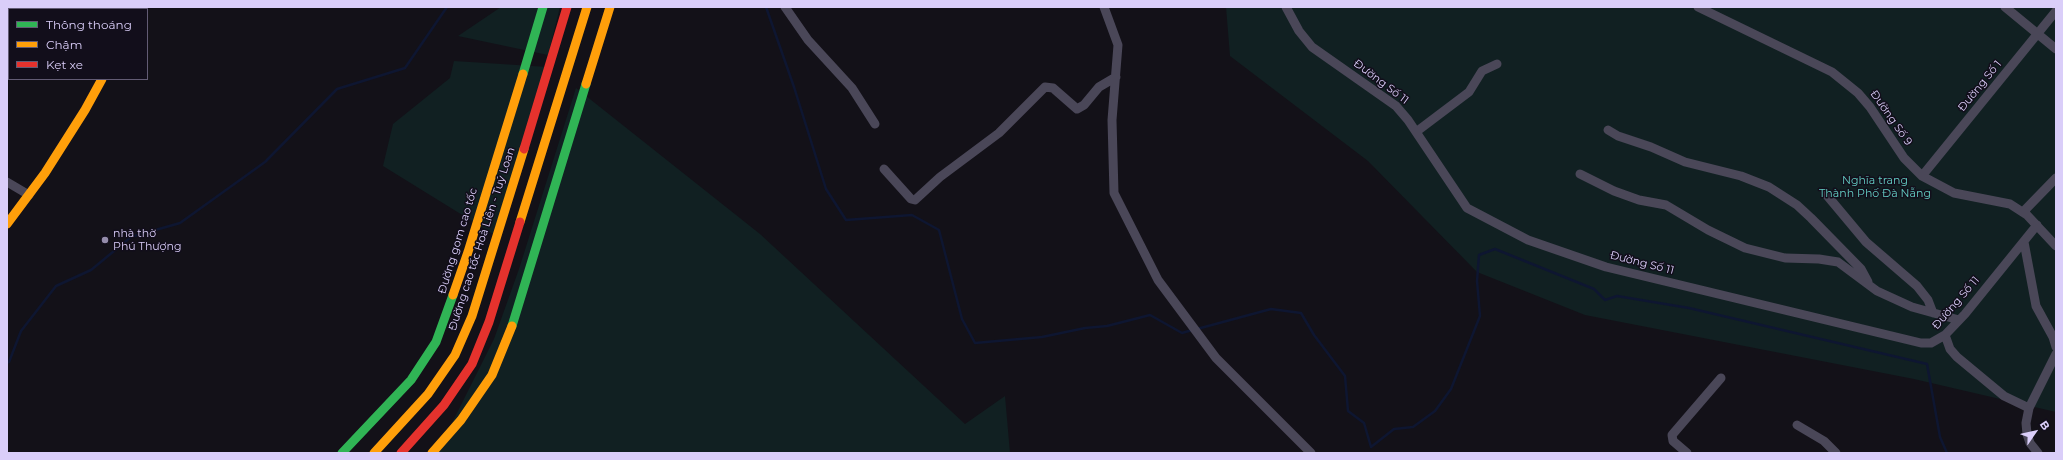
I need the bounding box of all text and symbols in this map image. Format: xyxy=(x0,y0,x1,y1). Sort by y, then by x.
legend xyxy=(8,8,148,80)
text: Thông thoáng xyxy=(46,17,132,32)
text: Chậm xyxy=(46,37,82,52)
text: Kẹt xe xyxy=(46,57,83,72)
street label: Đường Số 11 xyxy=(1351,57,1411,107)
street label: Đường Số 1 xyxy=(1955,58,2005,114)
street label: Đường Số 9 xyxy=(1867,88,1915,148)
street label: Đường cao tốc Hoà Liên - Tuý Loan xyxy=(446,146,518,332)
park label: Nghĩa trang Thành Phố Đà Nẵng xyxy=(1819,174,1931,200)
street label: Đường gom cao tốc xyxy=(436,187,480,295)
place label: nhà thờ Phú Thượng xyxy=(113,227,181,253)
marker: nhà thờ Phú Thượng xyxy=(100,235,110,245)
street label: Đường Số 11 xyxy=(1609,249,1675,277)
street label: Đường Số 11 xyxy=(1929,274,1983,332)
north arrow xyxy=(2015,412,2055,452)
text: B xyxy=(2037,418,2053,433)

